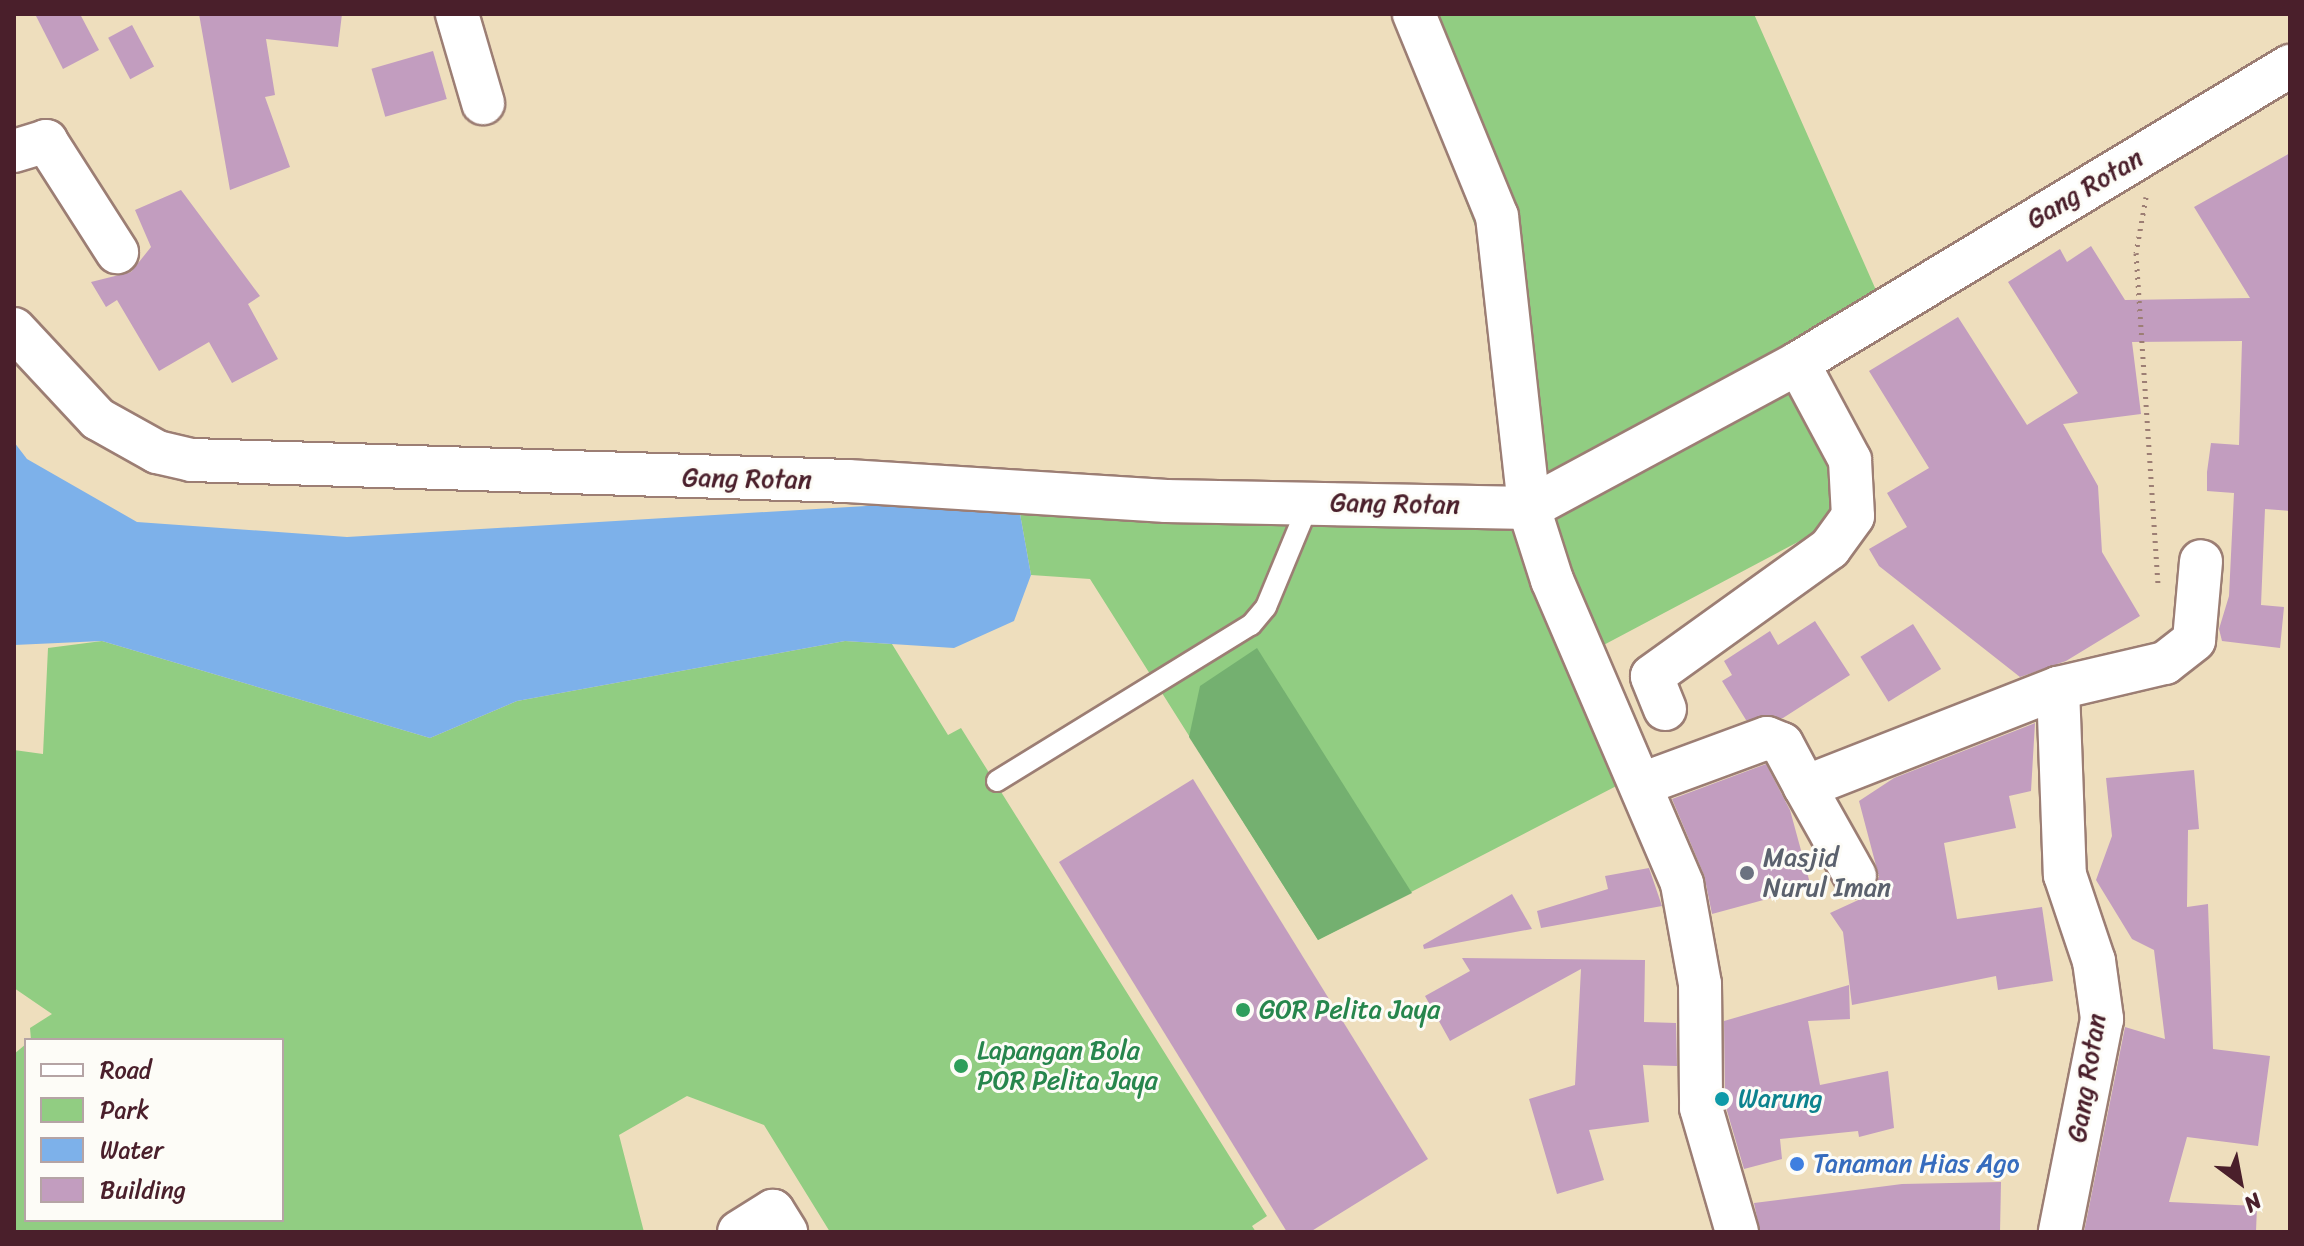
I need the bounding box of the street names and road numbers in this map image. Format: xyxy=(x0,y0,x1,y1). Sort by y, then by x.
street label: Gang Rotan xyxy=(2021,142,2149,236)
street label: Gang Rotan xyxy=(681,462,813,496)
street label: Gang Rotan xyxy=(1329,487,1461,521)
street label: Gang Rotan xyxy=(2061,1011,2113,1145)

